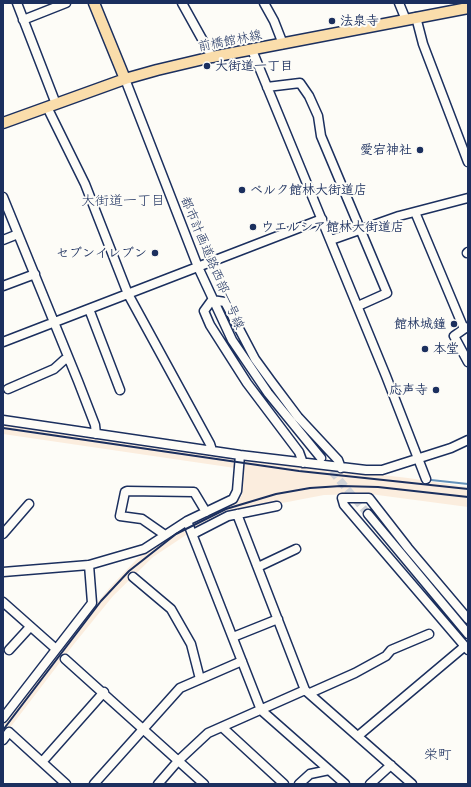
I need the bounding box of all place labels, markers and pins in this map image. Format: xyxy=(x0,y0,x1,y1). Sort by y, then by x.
place label: 法泉寺 xyxy=(340,13,379,29)
marker: 法泉寺 xyxy=(327,16,337,26)
place label: 大街道一丁目 xyxy=(215,58,293,74)
marker: 大街道一丁目 xyxy=(202,61,212,71)
place label: 愛宕神社 xyxy=(360,142,412,158)
marker: 愛宕神社 xyxy=(415,145,425,155)
place label: ベルク館林大街道店 xyxy=(250,182,367,198)
marker: ベルク館林大街道店 xyxy=(237,185,247,195)
place label: ウエルシア館林大街道店 xyxy=(261,219,404,235)
marker: ウエルシア館林大街道店 xyxy=(248,222,258,232)
place label: セブンイレブン xyxy=(56,245,147,261)
marker: セブンイレブン xyxy=(150,248,160,258)
place label: 館林城鐘 xyxy=(394,316,446,332)
marker: 館林城鐘 xyxy=(449,319,459,329)
place label: 本堂 xyxy=(433,341,459,357)
marker: 本堂 xyxy=(420,344,430,354)
place label: 応声寺 xyxy=(389,382,428,398)
marker: 応声寺 xyxy=(431,385,441,395)

